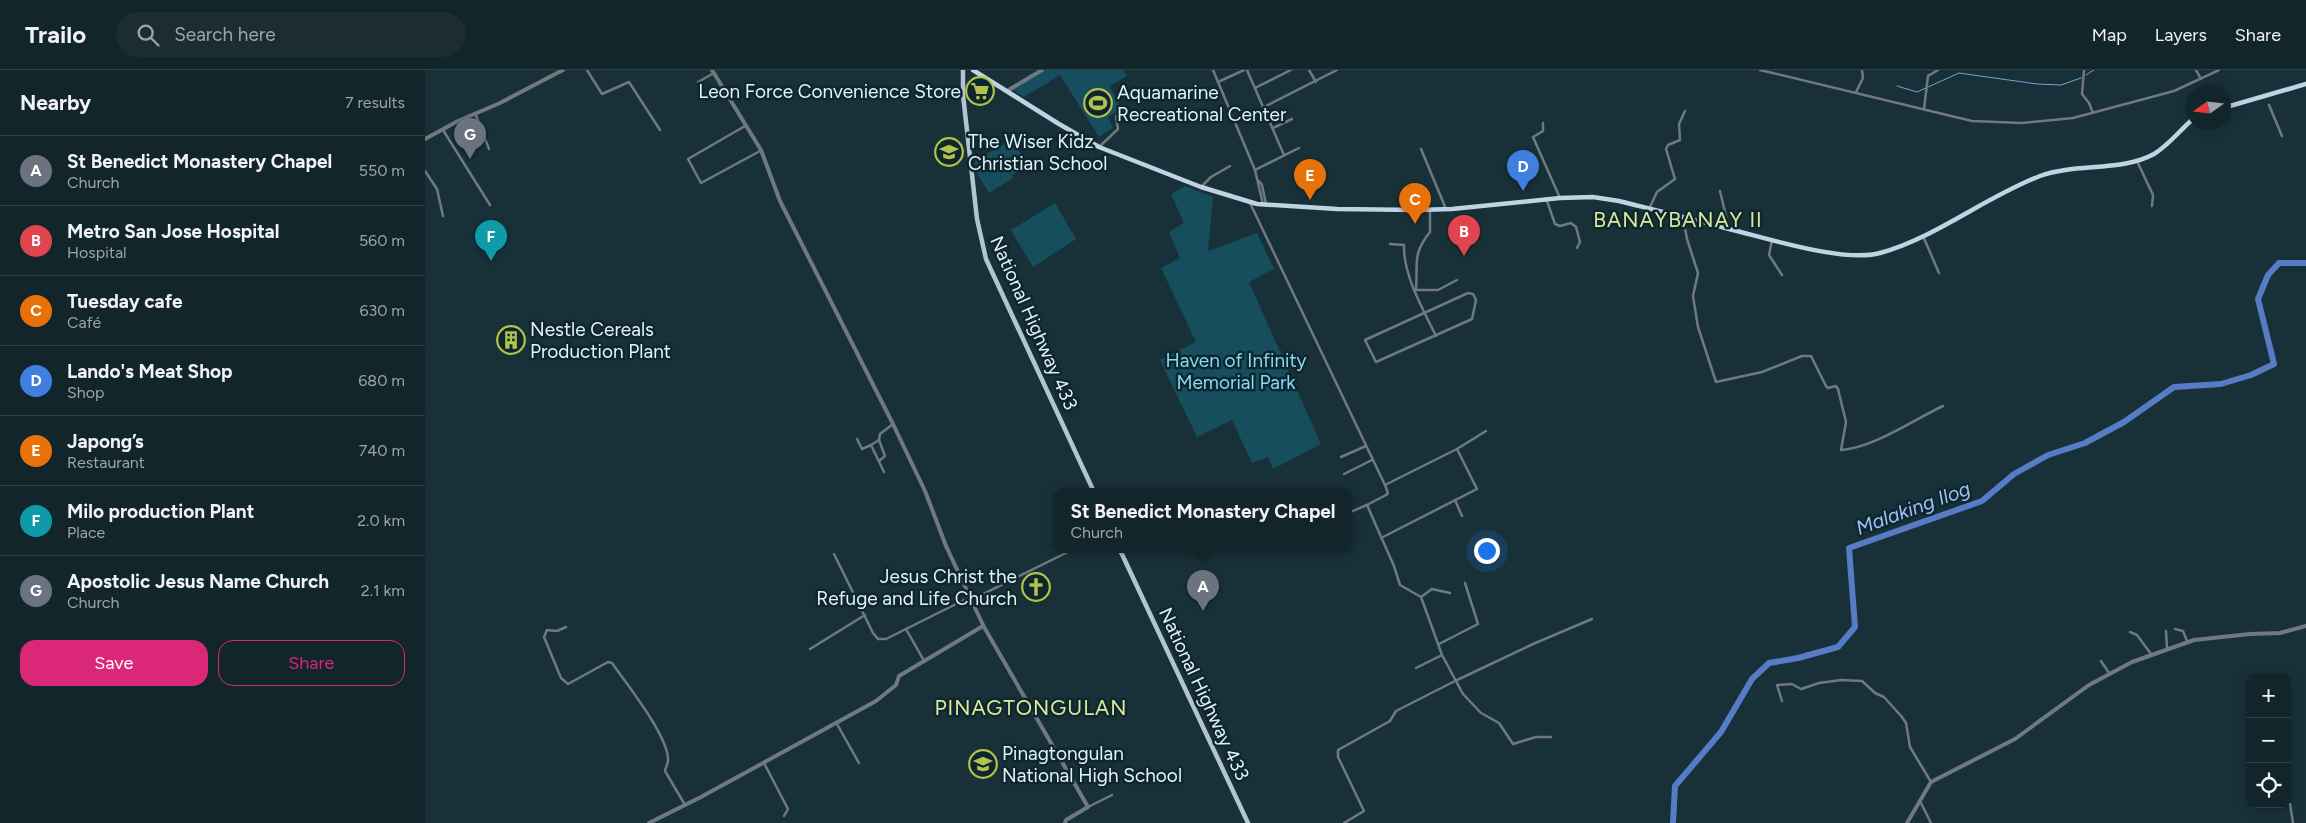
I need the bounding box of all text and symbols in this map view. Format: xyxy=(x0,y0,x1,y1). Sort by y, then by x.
search box xyxy=(116,12,466,57)
text: Trailo xyxy=(25,20,86,49)
icon: search xyxy=(134,21,162,49)
text: Search here xyxy=(174,23,276,46)
text: Map xyxy=(2092,24,2127,46)
text: Layers xyxy=(2155,24,2207,46)
text: Share xyxy=(2235,24,2281,46)
supermarket icon: Leon Force Convenience Store xyxy=(965,76,995,106)
place label: Leon Force Convenience Store xyxy=(698,80,961,103)
place label: Aquamarine Recreational Center xyxy=(1117,81,1287,126)
north arrow xyxy=(2186,85,2231,130)
sports icon: Aquamarine Recreational Center xyxy=(1083,88,1113,118)
text: Nearby xyxy=(20,90,91,115)
text: 7 results xyxy=(345,93,405,112)
pin: G xyxy=(454,118,486,159)
place label: The Wiser Kidz Christian School xyxy=(968,130,1107,175)
school or university icon: The Wiser Kidz Christian School xyxy=(934,137,964,167)
text: St Benedict Monastery Chapel xyxy=(67,150,332,173)
pin: D xyxy=(1507,150,1539,191)
pin: E xyxy=(1294,159,1326,200)
text: A xyxy=(30,161,42,180)
text: 550 m xyxy=(359,161,405,180)
text: Church xyxy=(67,173,119,192)
pin: C xyxy=(1399,183,1431,224)
district label: BANAYBANAY II xyxy=(1593,207,1763,232)
pin: B xyxy=(1448,215,1480,256)
text: Metro San Jose Hospital xyxy=(67,220,279,243)
pin: F xyxy=(475,220,507,261)
text: B xyxy=(31,231,41,250)
text: 560 m xyxy=(359,231,405,250)
street label: National Highway 433 xyxy=(985,233,1083,413)
text: Hospital xyxy=(67,243,127,262)
text: Tuesday cafe xyxy=(67,290,182,313)
text: C xyxy=(30,301,42,320)
text: 630 m xyxy=(359,301,405,320)
text: Café xyxy=(67,313,101,332)
place label: Nestle Cereals Production Plant xyxy=(530,318,671,363)
building icon: Nestle Cereals Production Plant xyxy=(496,325,526,355)
park label: Haven of Infinity Memorial Park xyxy=(1165,349,1307,394)
text: Lando's Meat Shop xyxy=(67,360,232,383)
text: D xyxy=(30,371,42,390)
text: 680 m xyxy=(358,371,405,390)
text: Shop xyxy=(67,383,105,402)
text: Japong’s xyxy=(67,430,144,453)
text: E xyxy=(31,441,41,460)
text: 740 m xyxy=(359,441,405,460)
text: Restaurant xyxy=(67,453,145,472)
water label: Malaking Ilog xyxy=(1852,476,1974,540)
popup xyxy=(1054,488,1352,553)
text: Milo production Plant xyxy=(67,500,254,523)
text: St Benedict Monastery Chapel xyxy=(1070,500,1336,523)
text: F xyxy=(32,511,40,530)
text: 2.0 km xyxy=(357,511,405,530)
text: Place xyxy=(67,523,105,542)
text: Church xyxy=(1070,523,1123,542)
your location xyxy=(1474,538,1500,564)
place label: Jesus Christ the Refuge and Life Church xyxy=(816,565,1017,610)
text: Apostolic Jesus Name Church xyxy=(67,570,329,593)
pin: A xyxy=(1187,570,1219,611)
church icon: Jesus Christ the Refuge and Life Church xyxy=(1021,572,1051,602)
text: G xyxy=(30,581,42,600)
text: 2.1 km xyxy=(361,581,405,600)
text: Church xyxy=(67,593,119,612)
street label: National Highway 433 xyxy=(1154,604,1254,784)
button: Save xyxy=(20,640,208,686)
button: Share xyxy=(218,640,405,686)
map controls xyxy=(2246,673,2291,808)
button: + xyxy=(2246,673,2291,718)
district label: PINAGTONGULAN xyxy=(934,695,1128,720)
button: − xyxy=(2246,718,2291,763)
place label: Pinagtongulan National High School xyxy=(1002,742,1182,787)
school or university icon: Pinagtongulan National High School xyxy=(968,749,998,779)
button: locate xyxy=(2246,763,2291,808)

